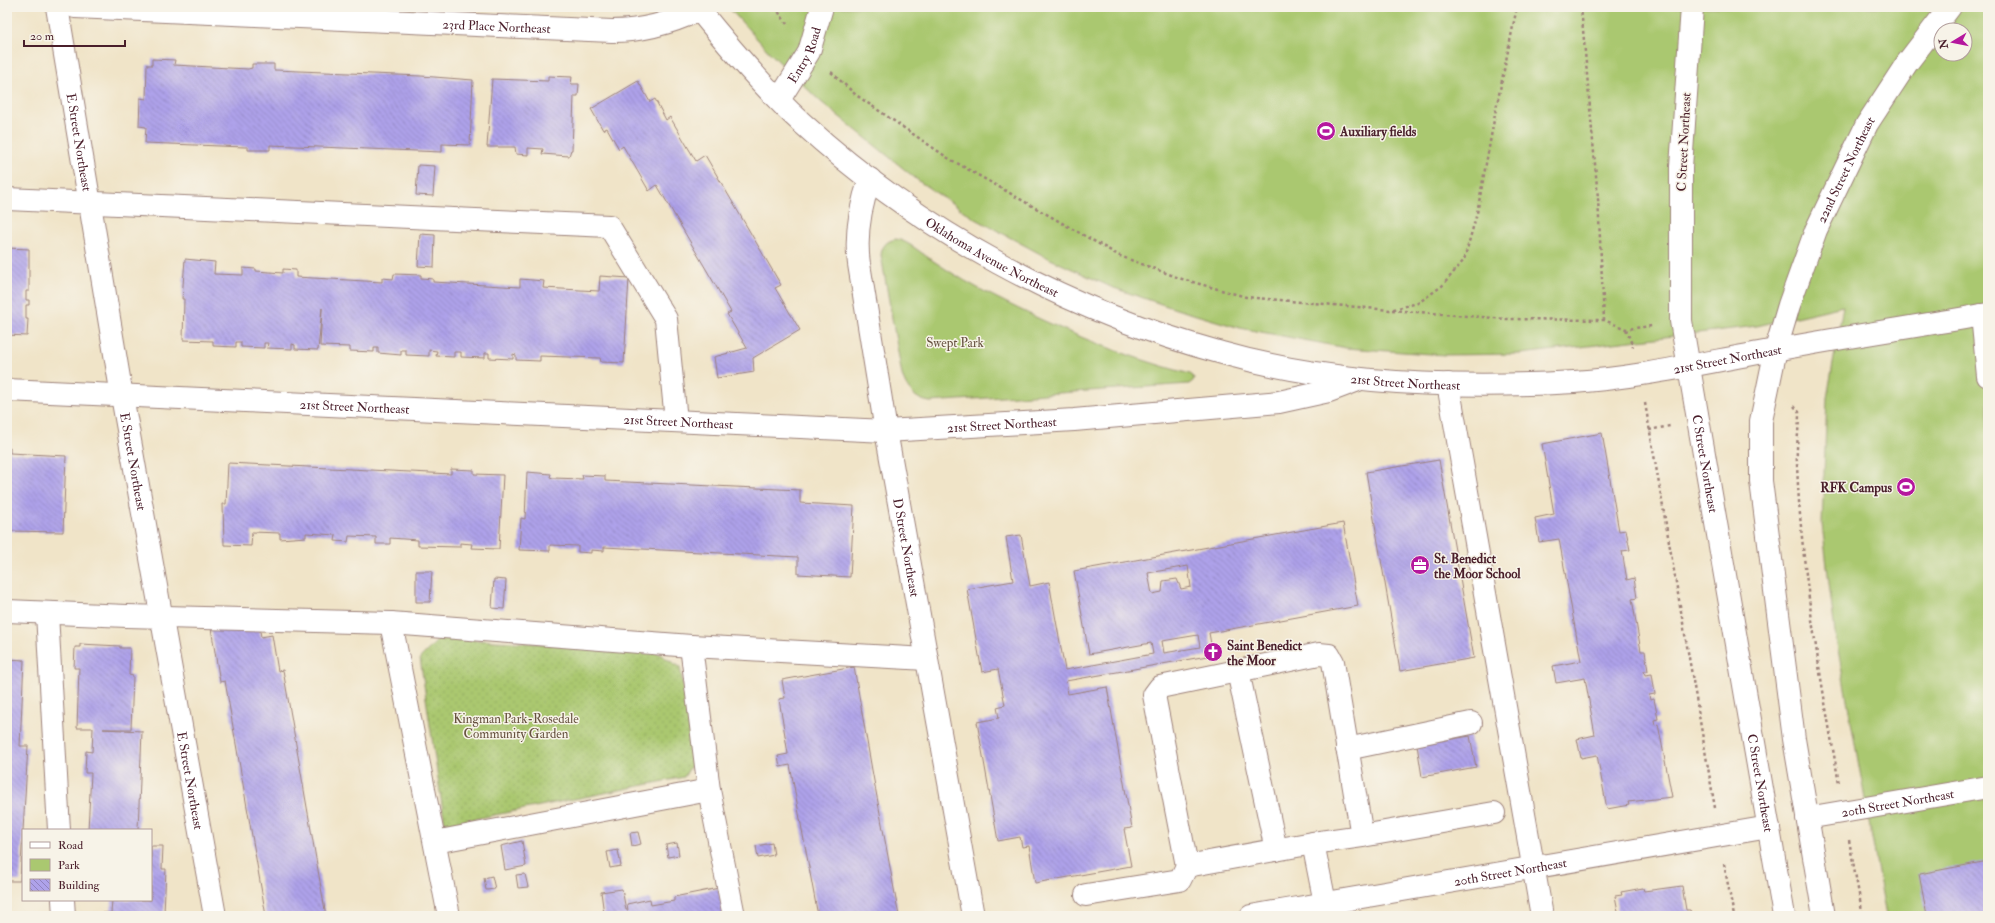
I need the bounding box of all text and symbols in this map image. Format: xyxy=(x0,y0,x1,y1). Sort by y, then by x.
street label: 23rd Place Northeast xyxy=(442,16,551,37)
scale bar xyxy=(24,22,125,48)
north arrow xyxy=(1933,22,1973,62)
street label: Entry Road xyxy=(785,25,825,86)
text: 20 m xyxy=(30,29,55,44)
text: N xyxy=(1936,37,1951,51)
street label: E Street Northeast xyxy=(63,92,95,193)
street label: C Street Northeast xyxy=(1673,92,1695,192)
street label: 22nd Street Northeast xyxy=(1814,114,1879,226)
sports icon: Auxiliary fields xyxy=(1315,120,1337,142)
place label: Auxiliary fields xyxy=(1339,124,1417,141)
street label: Oklahoma Avenue Northeast xyxy=(922,214,1061,301)
park label: Swept Park xyxy=(926,335,985,352)
street label: 21st Street Northeast xyxy=(1672,342,1783,378)
street label: 21st Street Northeast xyxy=(1350,371,1460,394)
street label: 21st Street Northeast xyxy=(299,397,410,418)
street label: E Street Northeast xyxy=(116,411,149,512)
street label: 21st Street Northeast xyxy=(623,412,733,433)
street label: C Street Northeast xyxy=(1688,413,1721,514)
street label: 21st Street Northeast xyxy=(947,414,1057,436)
sports icon: RFK Campus xyxy=(1895,476,1917,498)
place label: RFK Campus xyxy=(1820,480,1893,497)
street label: D Street Northeast xyxy=(889,497,923,598)
place label: St. Benedict the Moor School xyxy=(1434,551,1521,582)
office icon: St. Benedict the Moor School xyxy=(1409,554,1431,576)
place label: Saint Benedict the Moor xyxy=(1227,638,1303,669)
church icon: Saint Benedict the Moor xyxy=(1202,641,1224,663)
park label: Kingman Park-Rosedale Community Garden xyxy=(453,711,579,743)
street label: E Street Northeast xyxy=(173,730,206,831)
street label: C Street Northeast xyxy=(1744,733,1776,833)
street label: 20th Street Northeast xyxy=(1840,786,1955,821)
legend xyxy=(22,829,152,901)
text: Road xyxy=(58,838,83,853)
street label: 20th Street Northeast xyxy=(1453,855,1568,890)
text: Park xyxy=(58,858,80,873)
text: Building xyxy=(58,878,101,893)

